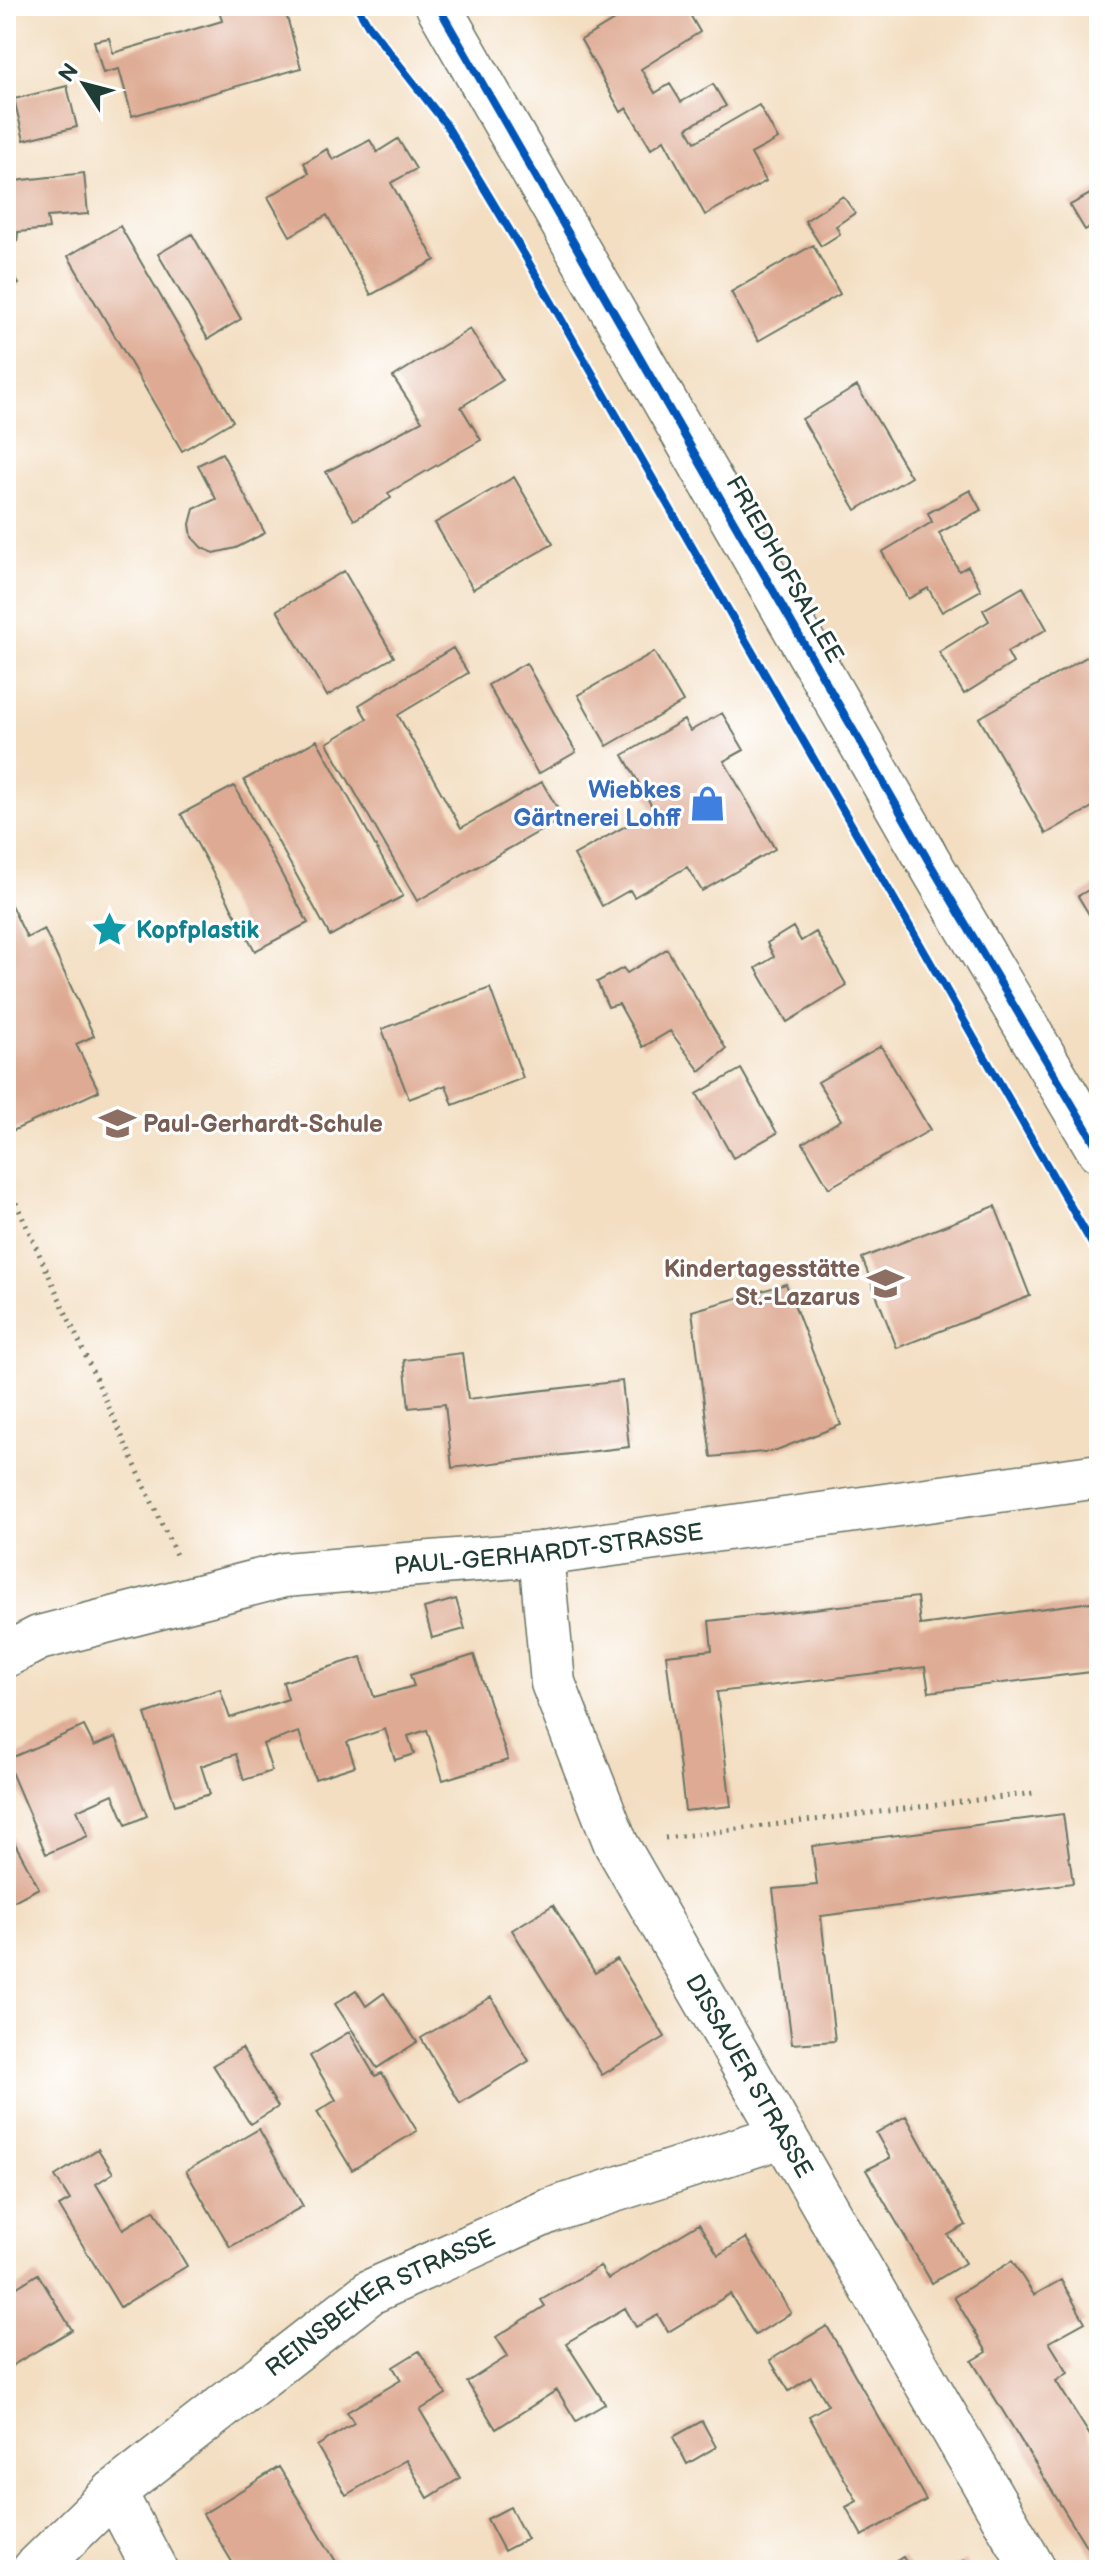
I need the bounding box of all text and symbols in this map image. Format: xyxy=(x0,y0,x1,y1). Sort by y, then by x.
north arrow xyxy=(44,44,124,124)
text: N xyxy=(53,59,85,88)
street label: FRIEDHOFSALLEE xyxy=(719,471,850,668)
place label: Wiebkes Gärtnerei Lohff xyxy=(514,776,681,833)
shop icon: Wiebkes Gärtnerei Lohff xyxy=(688,785,726,823)
place icon: Kopfplastik xyxy=(91,911,129,949)
place label: Kopfplastik xyxy=(136,916,259,945)
school or university icon: Paul-Gerhardt-Schule xyxy=(98,1105,136,1143)
place label: Paul-Gerhardt-Schule xyxy=(143,1110,383,1139)
place label: Kindertagesstätte St.-Lazarus xyxy=(664,1255,860,1312)
school or university icon: Kindertagesstätte St.-Lazarus xyxy=(867,1264,905,1302)
street label: PAUL-GERHARDT-STRASSE xyxy=(393,1518,705,1581)
street label: DISSAUER STRASSE xyxy=(679,1969,819,2183)
street label: REINSBEKER STRASSE xyxy=(260,2223,500,2383)

